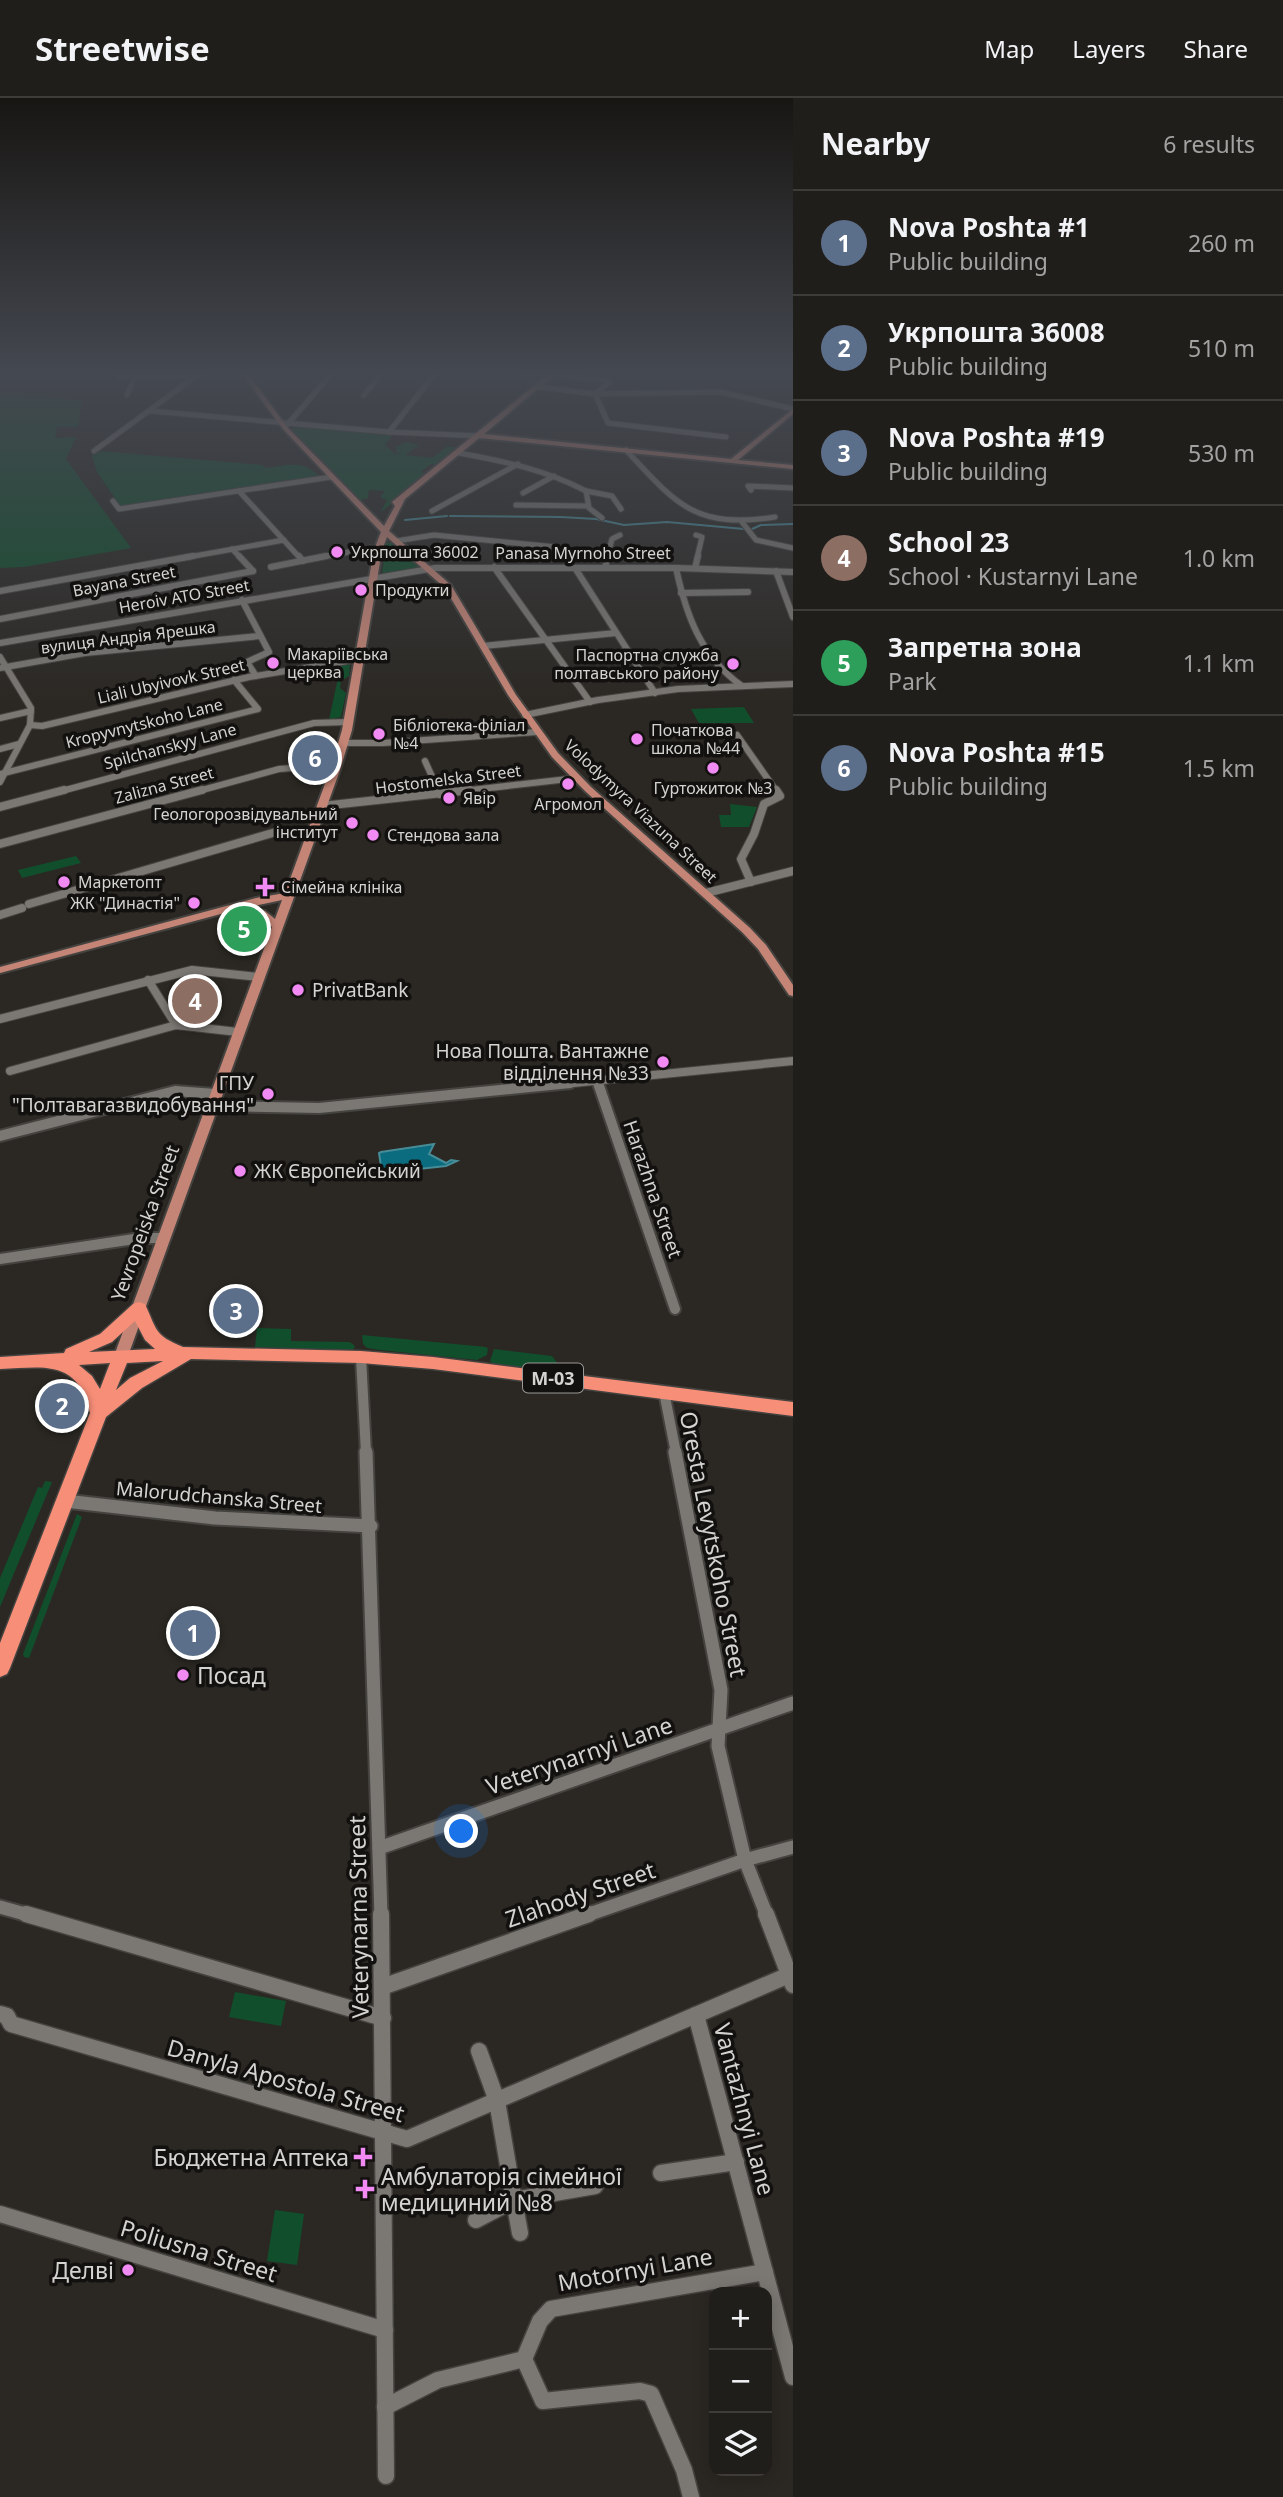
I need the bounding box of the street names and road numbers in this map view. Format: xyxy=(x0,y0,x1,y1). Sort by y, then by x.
street label: Panasa Myrnoho Street xyxy=(495,542,671,564)
street label: Bayana Street xyxy=(71,560,177,602)
street label: Heroiv ATO Street xyxy=(117,574,251,618)
street label: вулиця Андрія Ярешка xyxy=(39,615,217,659)
street label: Liali Ubyivovk Street xyxy=(95,653,247,709)
street label: Kropyvnytskoho Lane xyxy=(63,693,225,753)
street label: Spilchanskyy Lane xyxy=(101,718,239,774)
street label: Volodymyra Viazuna Street xyxy=(560,734,722,888)
street label: Hostomelska Street xyxy=(374,759,522,799)
street label: Zalizna Street xyxy=(112,761,216,809)
street label: Harazhna Street xyxy=(617,1117,689,1261)
street label: Yevropeiska Street xyxy=(105,1141,185,1304)
road number: М-03 xyxy=(523,1364,583,1392)
street label: Oresta Levytskoho Street xyxy=(673,1408,755,1680)
street label: Malorudchanska Street xyxy=(115,1475,323,1519)
street label: Veterynarnyi Lane xyxy=(481,1708,677,1802)
street label: Veterynarna Street xyxy=(340,1815,376,2019)
street label: Zlahody Street xyxy=(501,1853,659,1935)
street label: Vantazhnyi Lane xyxy=(707,2020,783,2198)
street label: Danyla Apostola Street xyxy=(164,2031,408,2129)
street label: Poliusna Street xyxy=(117,2211,281,2289)
street label: Motornyi Lane xyxy=(555,2240,715,2298)

